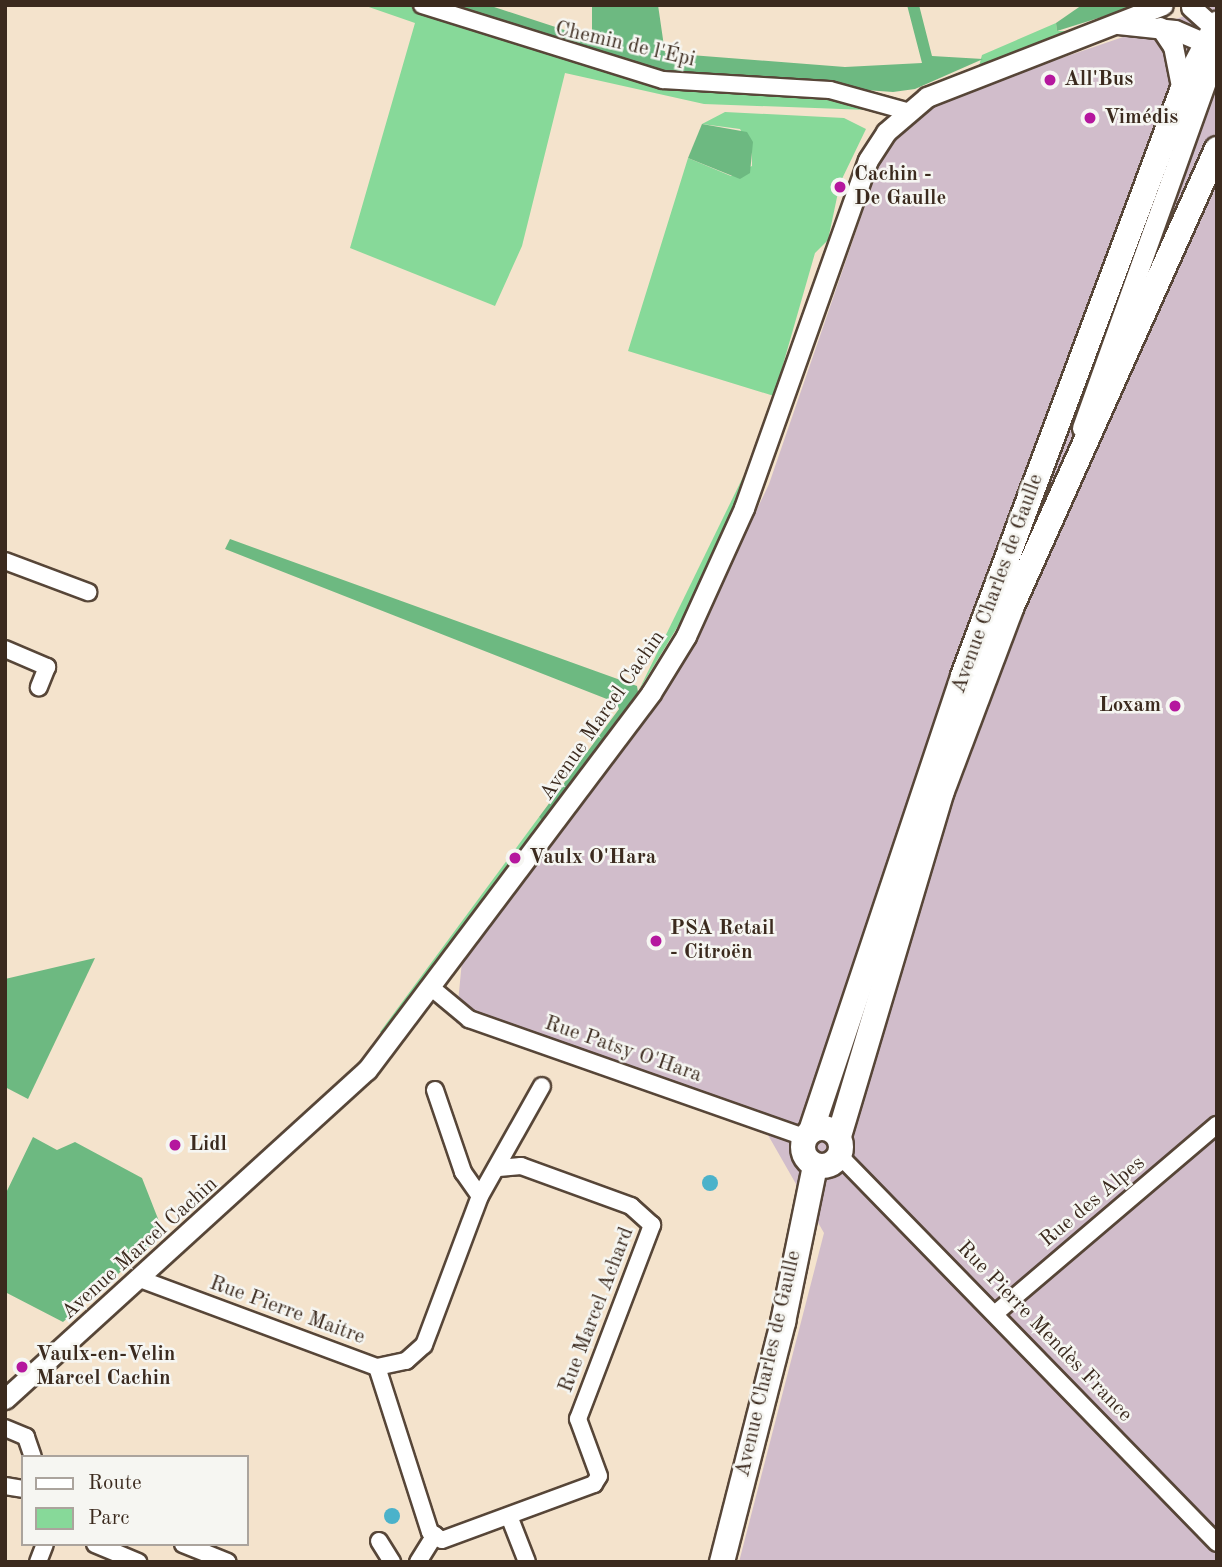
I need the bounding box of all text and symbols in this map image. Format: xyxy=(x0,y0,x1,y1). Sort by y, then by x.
street label: Chemin de l'Épi xyxy=(553,17,697,73)
place label: All'Bus xyxy=(1064,67,1133,93)
marker: All'Bus xyxy=(1042,72,1058,88)
place label: Vimédis xyxy=(1104,105,1178,131)
marker: Vimédis xyxy=(1082,110,1098,126)
place label: Cachin - De Gaulle xyxy=(854,162,946,212)
marker: Cachin - De Gaulle xyxy=(832,179,848,195)
street label: Avenue Charles de Gaulle xyxy=(947,471,1049,697)
street label: Avenue Marcel Cachin xyxy=(535,626,671,806)
place label: Loxam xyxy=(1099,693,1161,719)
marker: Loxam xyxy=(1167,698,1183,714)
place label: Vaulx O'Hara xyxy=(529,845,656,871)
marker: Vaulx O'Hara xyxy=(507,850,523,866)
place label: PSA Retail - Citroën xyxy=(670,916,775,966)
marker: PSA Retail - Citroën xyxy=(648,933,664,949)
street label: Rue Patsy O'Hara xyxy=(541,1011,705,1089)
place label: Lidl xyxy=(189,1132,227,1158)
marker: Lidl xyxy=(167,1137,183,1153)
street label: Rue des Alpes xyxy=(1036,1151,1150,1253)
street label: Avenue Marcel Cachin xyxy=(57,1172,223,1326)
street label: Rue Marcel Achard xyxy=(554,1224,640,1396)
street label: Rue Pierre Mendès France xyxy=(951,1236,1137,1428)
street label: Avenue Charles de Gaulle xyxy=(731,1248,807,1480)
street label: Rue Pierre Maitre xyxy=(206,1271,368,1351)
place label: Vaulx-en-Velin Marcel Cachin xyxy=(36,1342,175,1392)
marker: Vaulx-en-Velin Marcel Cachin xyxy=(14,1359,30,1375)
legend xyxy=(21,1455,248,1546)
text: Route xyxy=(88,1473,142,1494)
text: Parc xyxy=(88,1508,130,1529)

